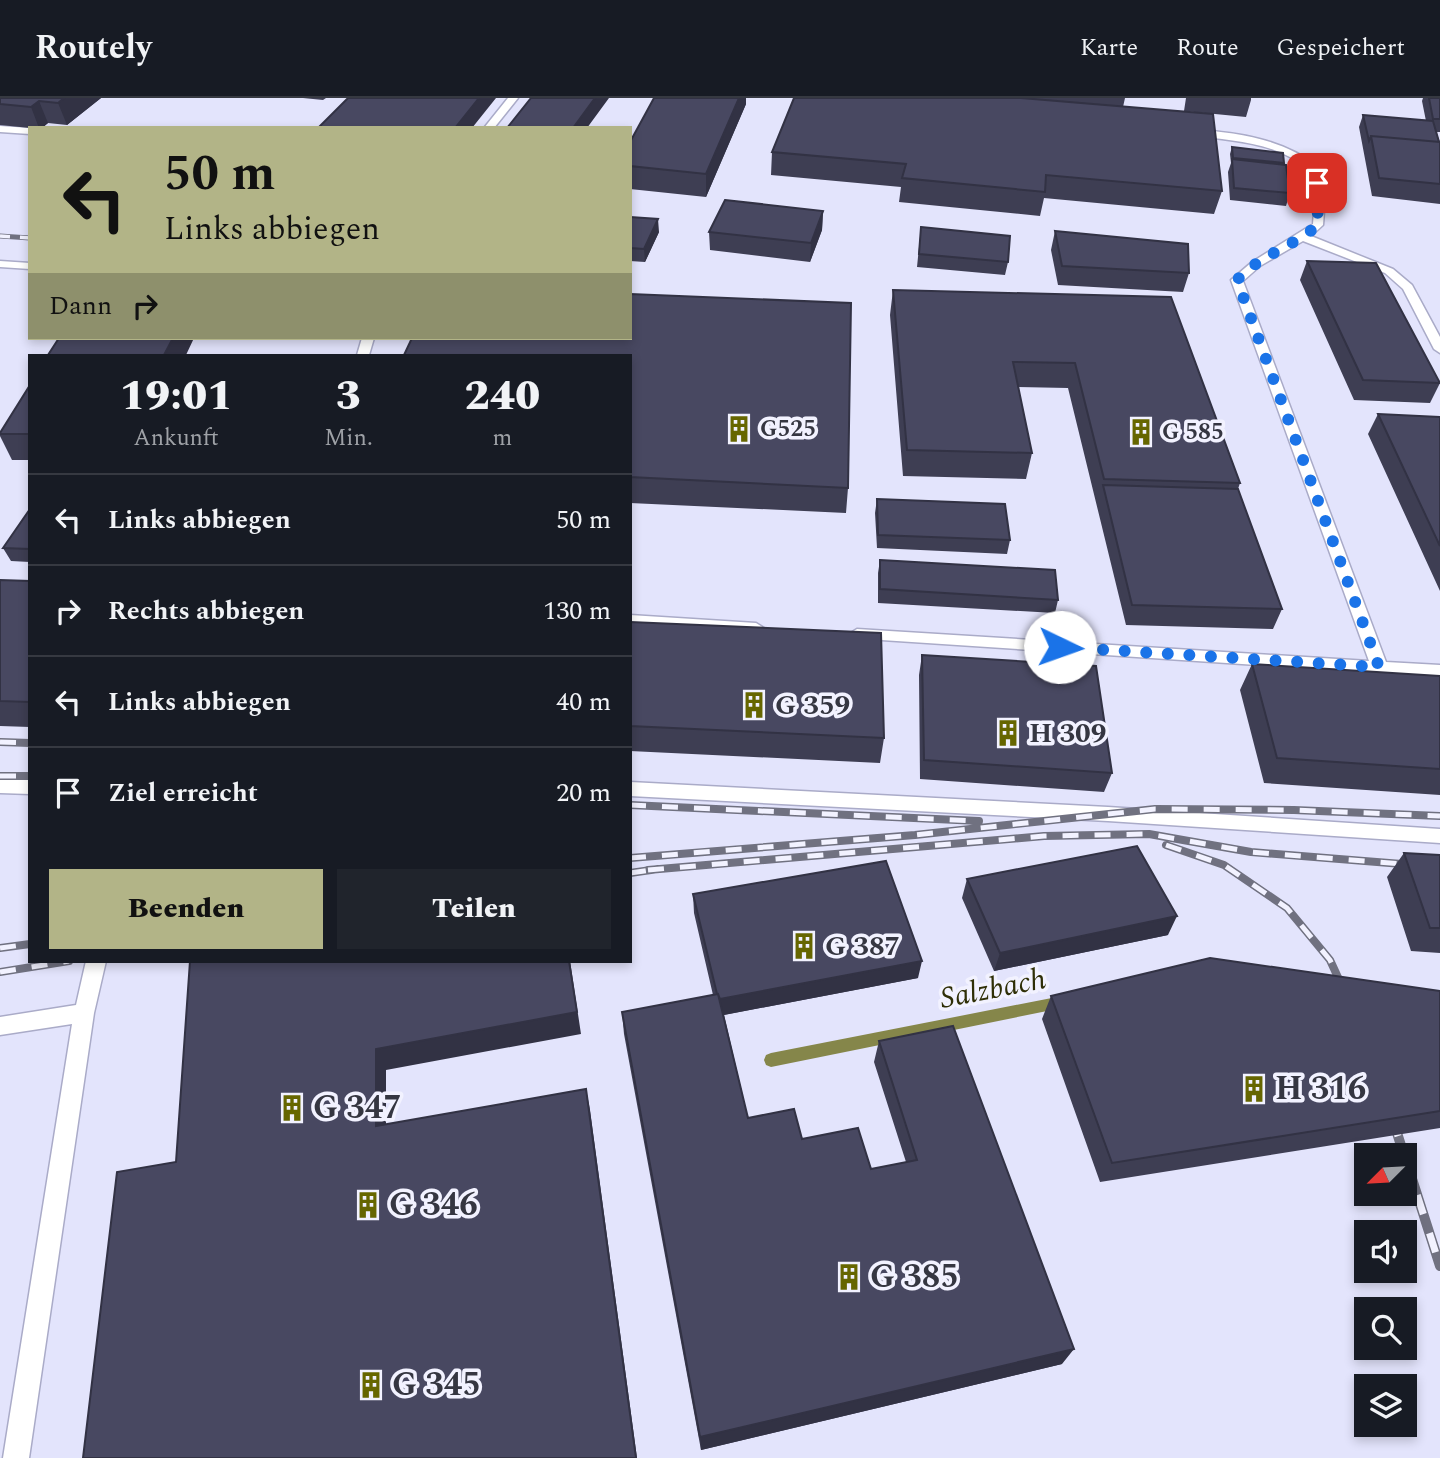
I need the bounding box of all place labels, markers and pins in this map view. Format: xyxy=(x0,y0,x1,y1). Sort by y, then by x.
pin xyxy=(1287,153,1347,213)
place label: G525 xyxy=(760,412,816,447)
building icon: G525 xyxy=(724,414,754,444)
place label: G 585 xyxy=(1162,415,1224,450)
building icon: G 585 xyxy=(1126,417,1156,447)
place label: G 359 xyxy=(775,684,850,727)
building icon: G 359 xyxy=(739,690,769,720)
place label: H 309 xyxy=(1029,712,1107,755)
building icon: H 309 xyxy=(993,718,1023,748)
place label: G 387 xyxy=(825,925,900,968)
building icon: G 387 xyxy=(789,931,819,961)
place label: H 316 xyxy=(1275,1064,1366,1114)
building icon: H 316 xyxy=(1239,1074,1269,1104)
place label: G 347 xyxy=(313,1083,402,1133)
building icon: G 347 xyxy=(277,1093,307,1123)
place label: G 346 xyxy=(389,1180,478,1230)
building icon: G 346 xyxy=(353,1190,383,1220)
place label: G 385 xyxy=(870,1252,959,1302)
building icon: G 385 xyxy=(834,1262,864,1292)
place label: G 345 xyxy=(392,1360,481,1410)
building icon: G 345 xyxy=(356,1370,386,1400)

